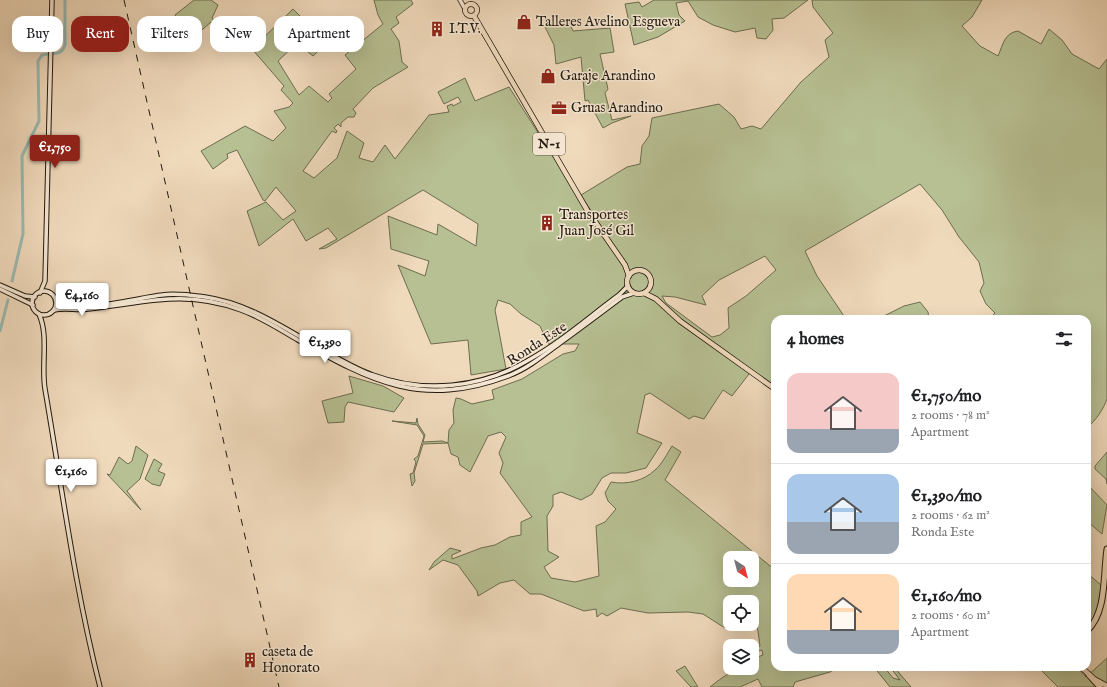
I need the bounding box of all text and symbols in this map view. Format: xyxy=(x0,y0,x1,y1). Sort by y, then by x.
shop icon: Talleres Avelino Esgueva xyxy=(515,13,533,31)
place label: Talleres Avelino Esgueva xyxy=(536,13,681,31)
chip: Buy xyxy=(12,16,63,52)
chip: Rent xyxy=(71,16,129,52)
chip: Filters xyxy=(137,16,202,52)
chip: New xyxy=(210,16,266,52)
chip: Apartment xyxy=(274,16,364,52)
building icon: I.T.V. xyxy=(428,20,446,38)
place label: I.T.V. xyxy=(449,20,481,38)
shop icon: Garaje Arandino xyxy=(539,67,557,85)
place label: Garaje Arandino xyxy=(560,67,656,85)
office icon: Gruas Arandino xyxy=(550,99,568,117)
place label: Gruas Arandino xyxy=(571,99,663,117)
road number: N-1 xyxy=(533,133,565,155)
pin: €1,750 xyxy=(22,135,88,169)
text: €1,750 xyxy=(39,139,71,156)
place label: Transportes Juan José Gil xyxy=(557,206,634,240)
building icon: Transportes Juan José Gil xyxy=(538,214,556,232)
pin: €4,160 xyxy=(49,283,115,317)
text: €4,160 xyxy=(65,287,99,304)
street label: Ronda Este xyxy=(504,318,571,370)
icon: filters xyxy=(1053,328,1075,350)
text: 4 homes xyxy=(787,329,844,350)
pin: €1,390 xyxy=(292,330,358,364)
text: €1,390 xyxy=(309,334,341,351)
text: €1,750/mo xyxy=(911,386,981,407)
icon: home xyxy=(819,389,867,437)
text: 2 rooms · 78 m² xyxy=(911,407,990,424)
text: Apartment xyxy=(911,424,969,441)
pin: €1,160 xyxy=(38,459,104,493)
text: €1,160 xyxy=(55,463,87,480)
text: €1,390/mo xyxy=(911,486,982,507)
icon: home xyxy=(819,490,867,538)
text: 2 rooms · 62 m² xyxy=(911,507,990,524)
text: Ronda Este xyxy=(911,524,974,541)
north arrow xyxy=(723,551,759,587)
map controls xyxy=(723,551,759,675)
text: €1,160/mo xyxy=(911,586,982,607)
icon: home xyxy=(819,590,867,638)
button: locate xyxy=(723,595,759,631)
text: 2 rooms · 60 m² xyxy=(911,607,990,624)
text: Apartment xyxy=(911,624,969,641)
button: layers xyxy=(723,639,759,675)
place label: caseta de Honorato xyxy=(262,643,320,677)
building icon: caseta de Honorato xyxy=(241,651,259,669)

